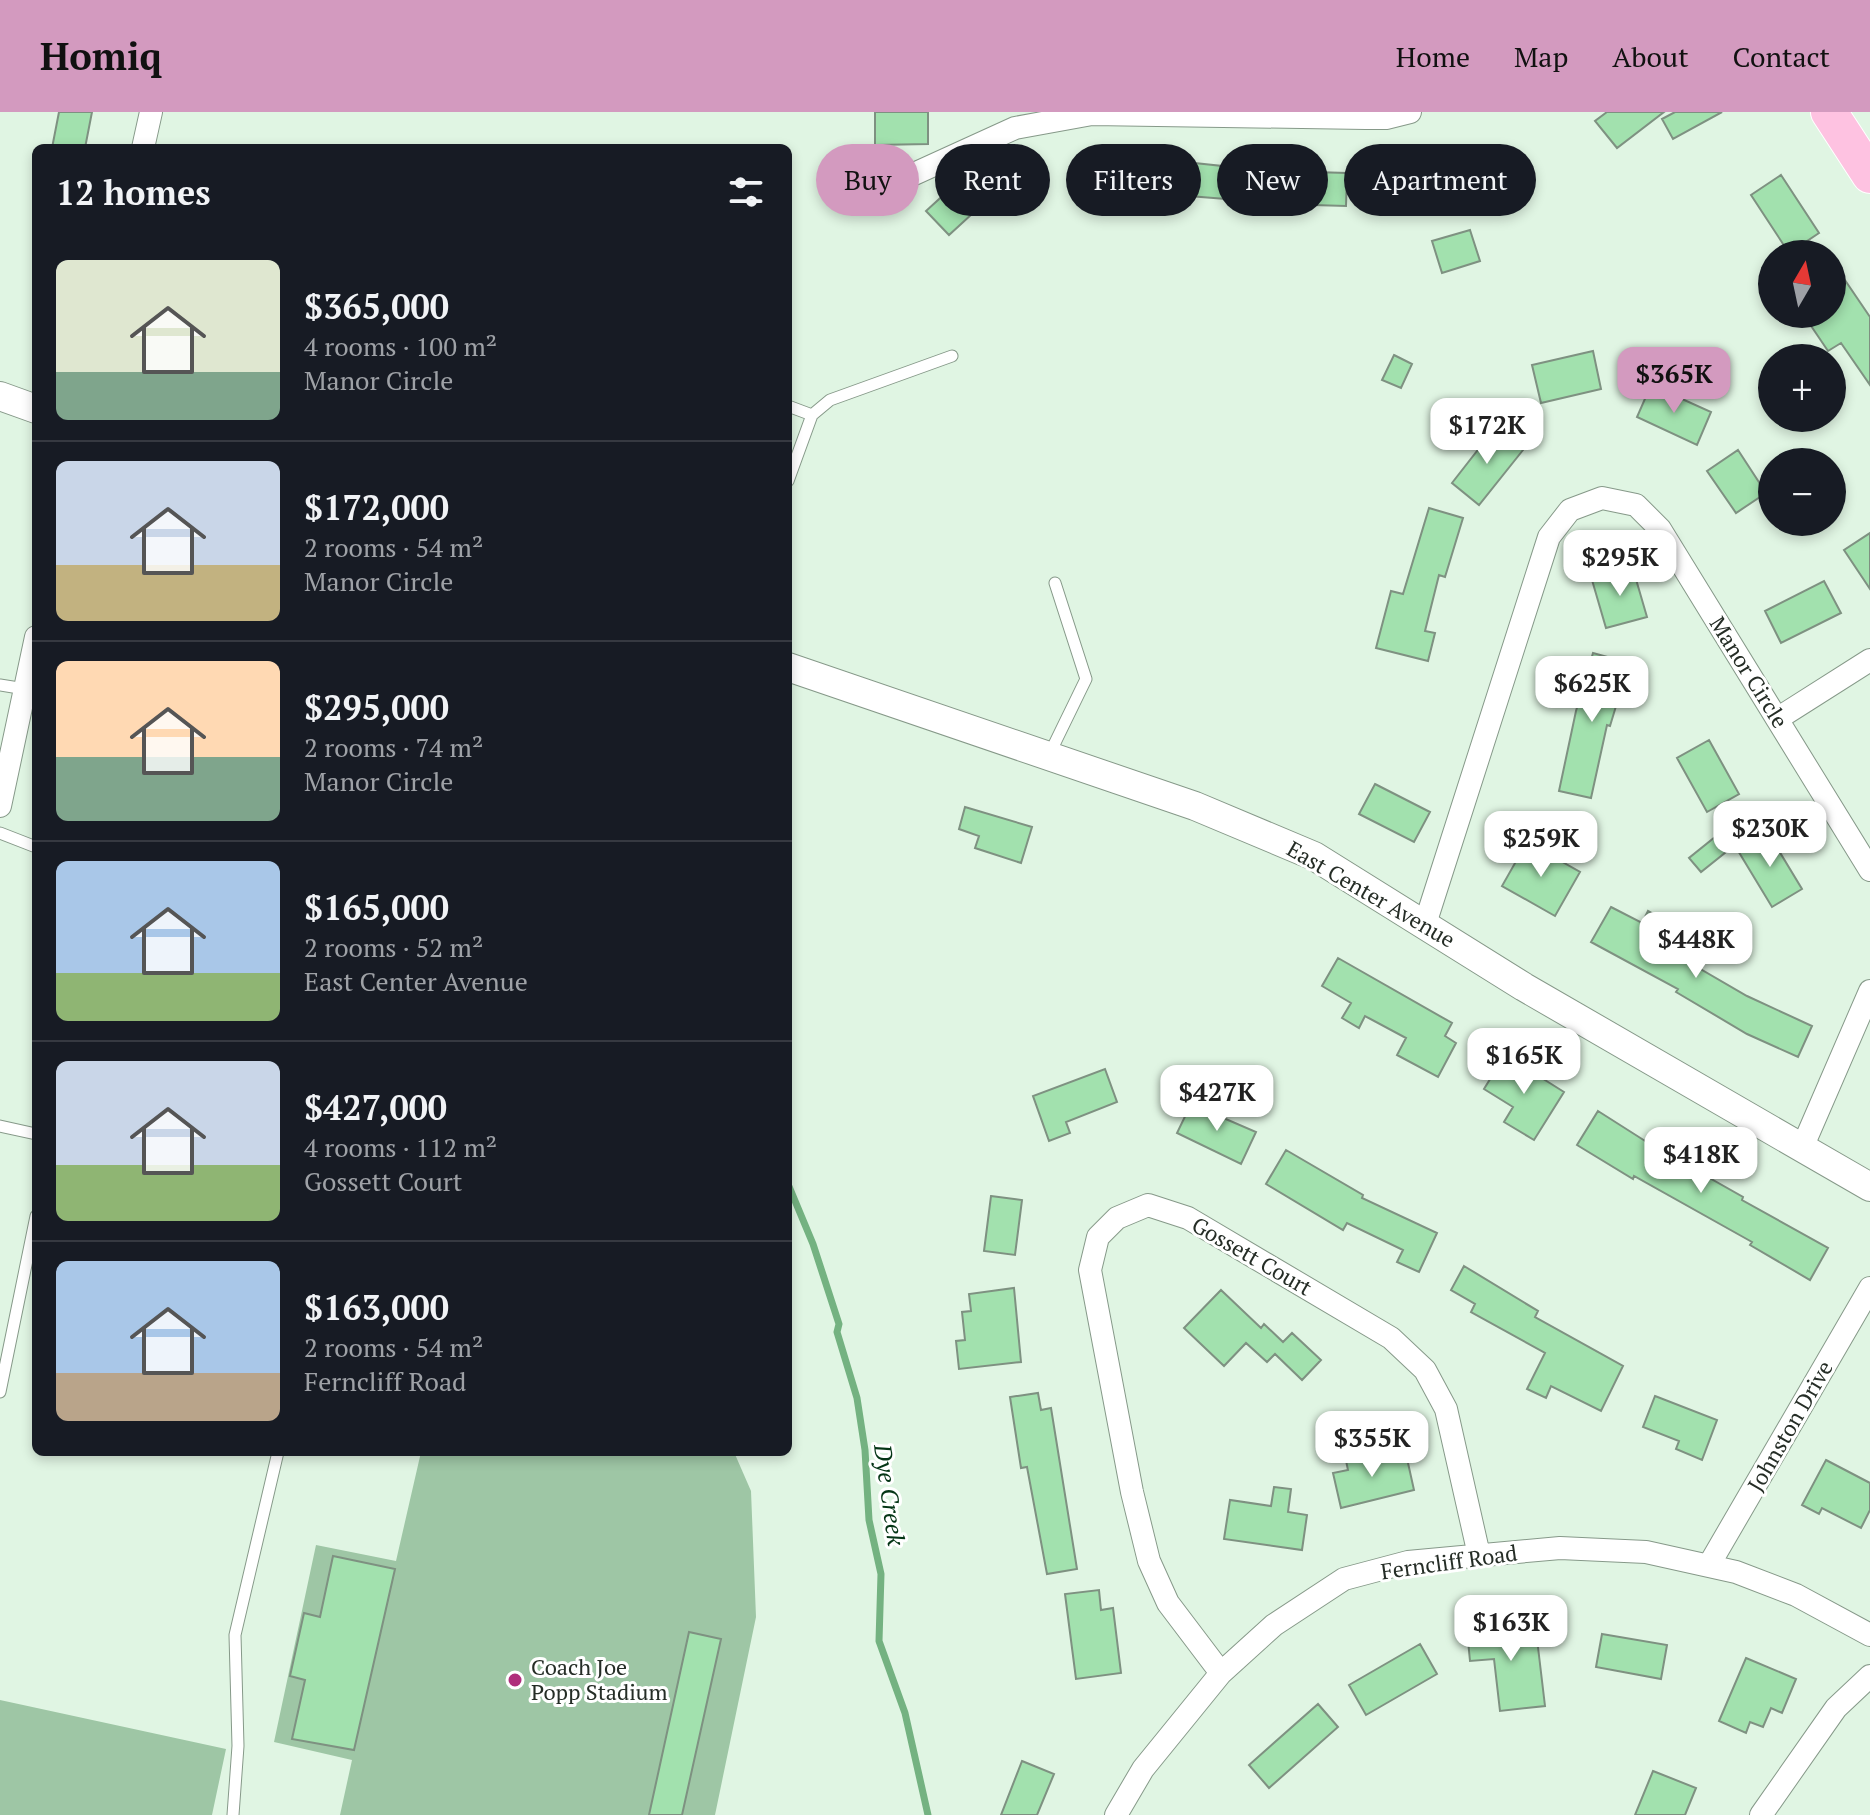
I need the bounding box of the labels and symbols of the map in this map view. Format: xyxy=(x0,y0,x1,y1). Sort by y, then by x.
north arrow xyxy=(1758,240,1846,328)
pin: $365K xyxy=(1618,347,1730,415)
pin: $172K xyxy=(1431,398,1543,466)
pin: $295K xyxy=(1564,530,1676,598)
street label: Manor Circle xyxy=(1704,610,1795,733)
pin: $625K xyxy=(1536,656,1648,724)
pin: $230K xyxy=(1714,801,1826,869)
pin: $259K xyxy=(1485,811,1597,879)
street label: East Center Avenue xyxy=(1282,834,1460,953)
pin: $448K xyxy=(1640,912,1752,980)
pin: $165K xyxy=(1468,1028,1580,1096)
pin: $427K xyxy=(1161,1065,1273,1133)
pin: $418K xyxy=(1645,1127,1757,1195)
street label: Gossett Court xyxy=(1187,1209,1318,1302)
street label: Johnston Drive xyxy=(1740,1355,1839,1496)
pin: $355K xyxy=(1316,1411,1428,1479)
water label: Dye Creek xyxy=(867,1441,913,1548)
street label: Ferncliff Road xyxy=(1379,1538,1519,1585)
pin: $163K xyxy=(1455,1595,1567,1663)
place label: Coach Joe Popp Stadium xyxy=(531,1652,667,1706)
marker: Coach Joe Popp Stadium xyxy=(506,1671,524,1689)

